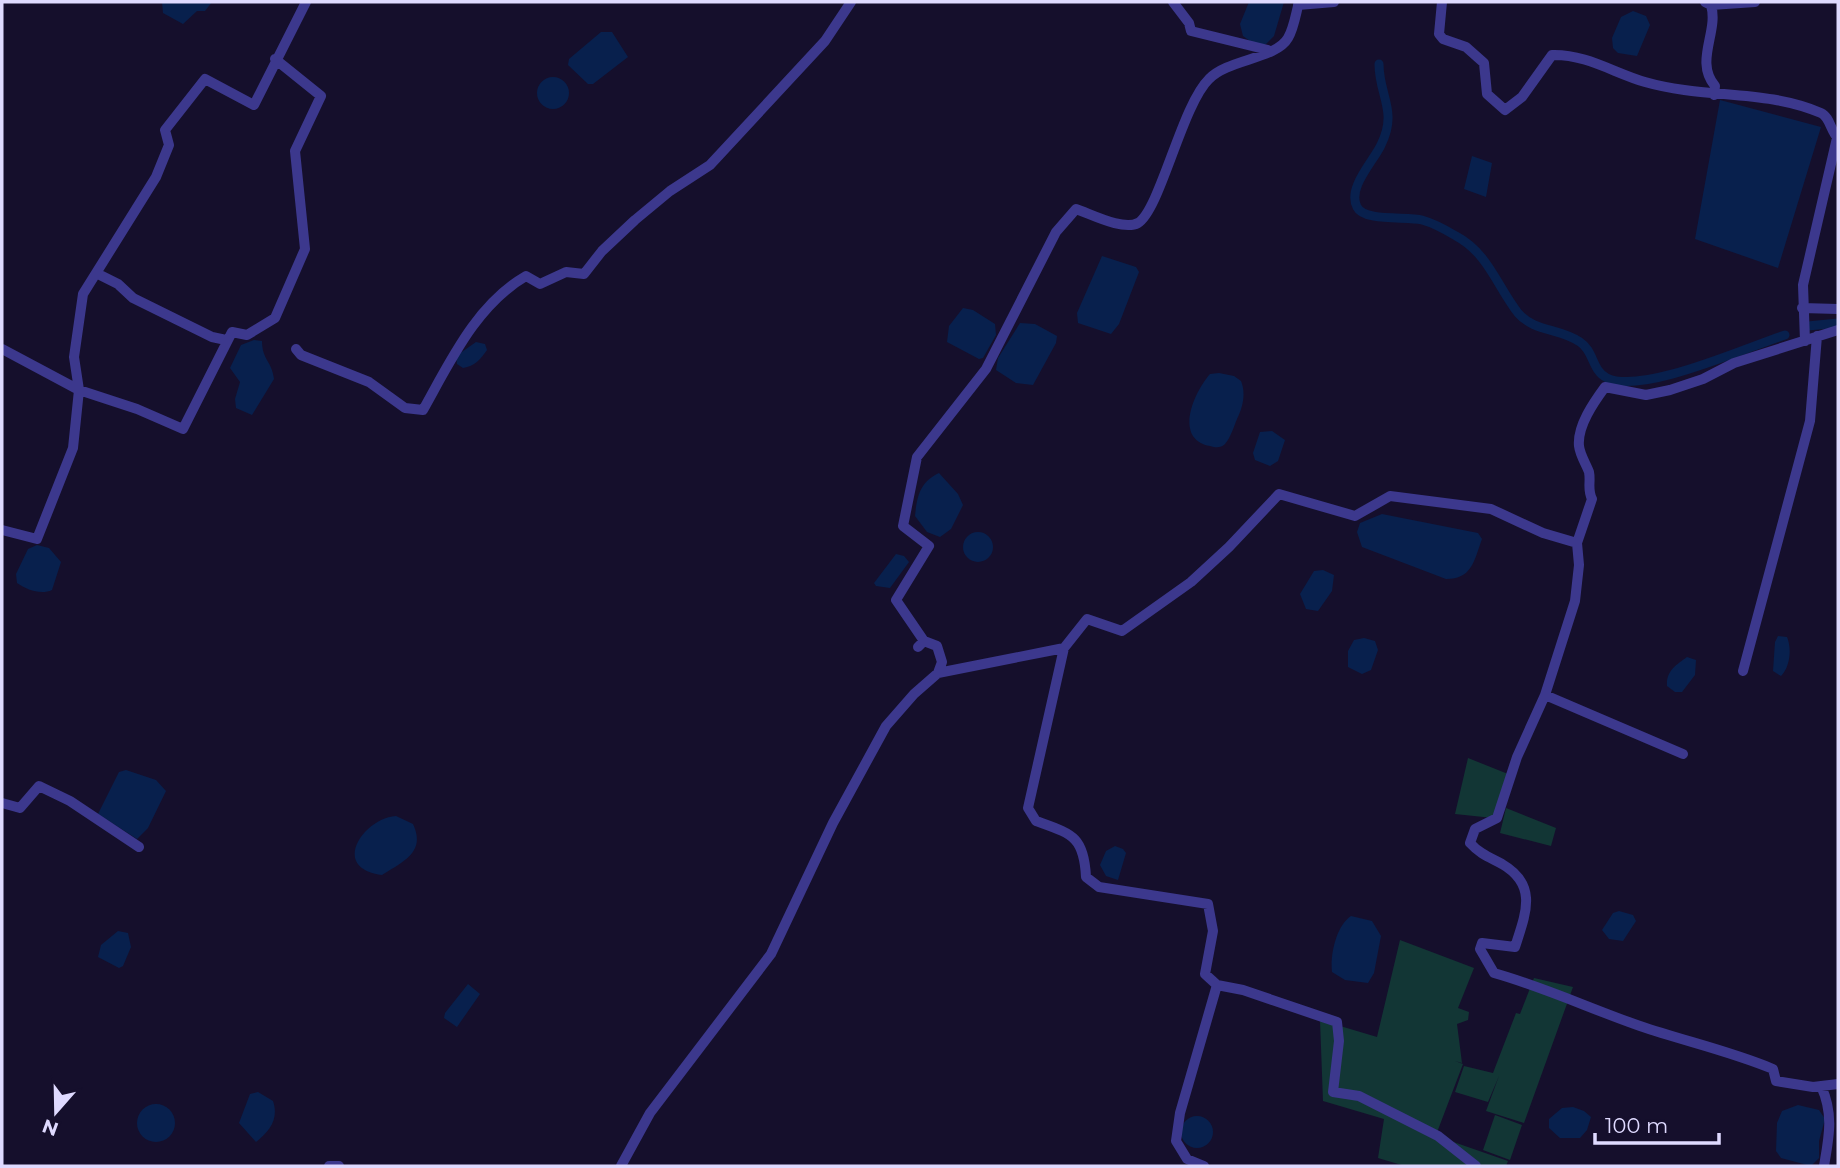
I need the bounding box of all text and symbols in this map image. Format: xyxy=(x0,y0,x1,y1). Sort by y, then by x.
north arrow xyxy=(21,1077,91,1147)
scale bar xyxy=(1595,1102,1719,1146)
text: 100 m xyxy=(1605,1113,1668,1138)
text: N xyxy=(39,1114,62,1141)

